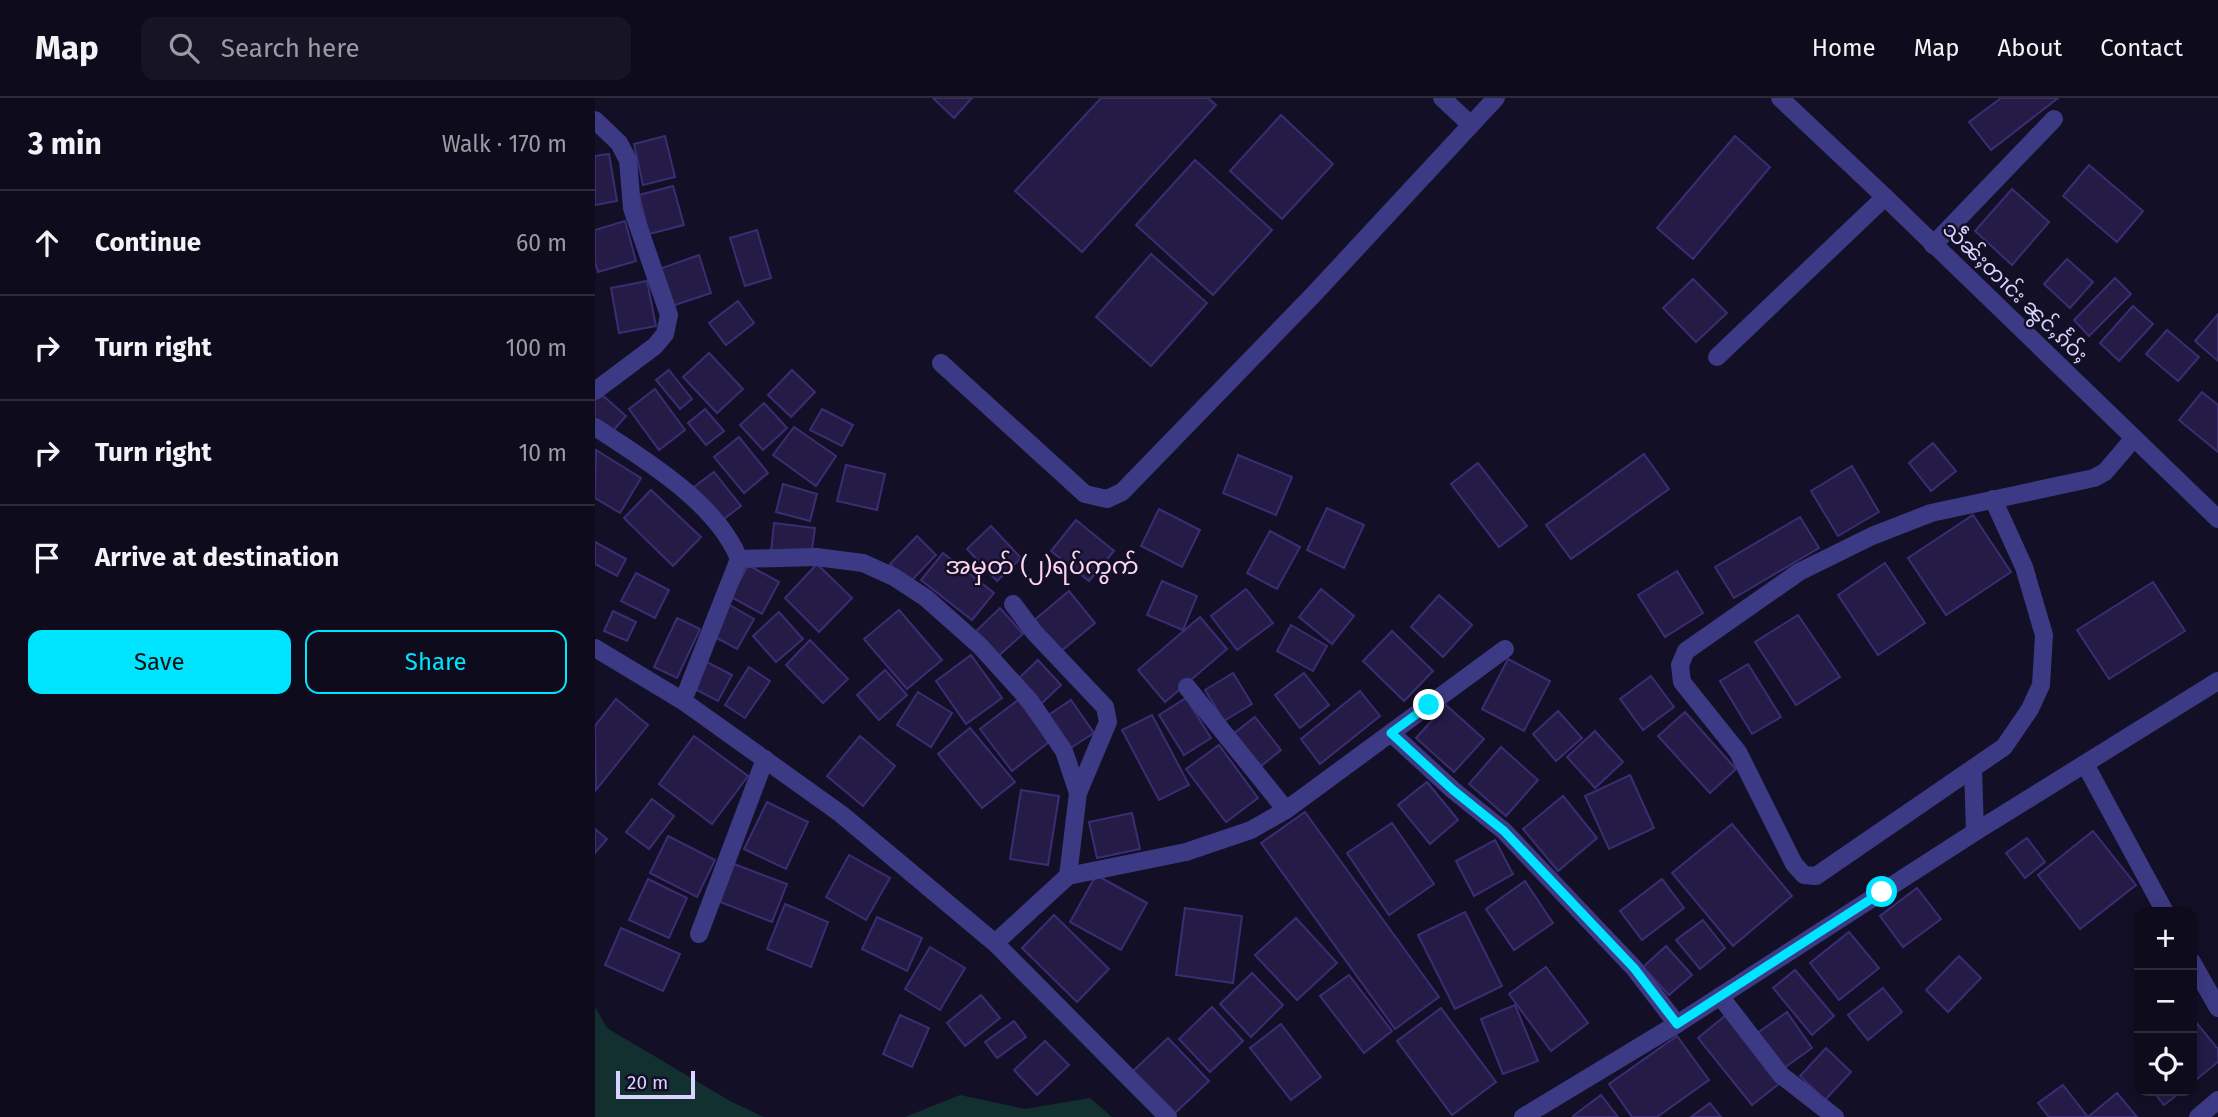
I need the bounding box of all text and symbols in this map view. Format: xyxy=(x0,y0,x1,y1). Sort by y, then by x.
search box xyxy=(141,17,631,80)
text: Map xyxy=(35,28,99,68)
icon: search xyxy=(165,29,203,67)
text: Search here xyxy=(221,33,360,64)
text: Home xyxy=(1812,34,1876,62)
text: Map xyxy=(1914,34,1960,62)
text: About xyxy=(1998,34,2062,62)
text: Contact xyxy=(2100,34,2183,62)
text: 3 min xyxy=(28,126,102,162)
text: Walk · 170 m xyxy=(442,130,567,158)
street label: သဵၼ်ႈတၢင်း ၼွင်ႇၵႅဝ်ႈ xyxy=(1935,214,2095,370)
icon: ahead xyxy=(28,224,66,262)
text: Continue xyxy=(95,227,201,258)
text: 60 m xyxy=(516,229,567,257)
icon: right xyxy=(28,329,66,367)
text: Turn right xyxy=(95,332,212,363)
text: 100 m xyxy=(506,334,567,362)
icon: right xyxy=(28,434,66,472)
text: Turn right xyxy=(95,437,212,468)
text: 10 m xyxy=(518,439,567,467)
icon: arrive xyxy=(28,539,66,577)
text: Arrive at destination xyxy=(95,542,339,573)
district label: အမှတ် (၂)ရပ်ကွက် xyxy=(945,550,1139,585)
button: Save xyxy=(28,630,291,694)
button: Share xyxy=(305,630,567,694)
route end xyxy=(1413,689,1444,720)
route start xyxy=(1866,876,1897,907)
map controls xyxy=(2134,907,2197,1096)
button: + xyxy=(2134,907,2197,970)
button: − xyxy=(2134,970,2197,1033)
button: locate xyxy=(2134,1033,2197,1096)
scale bar xyxy=(616,1068,695,1100)
text: 20 m xyxy=(627,1071,668,1094)

